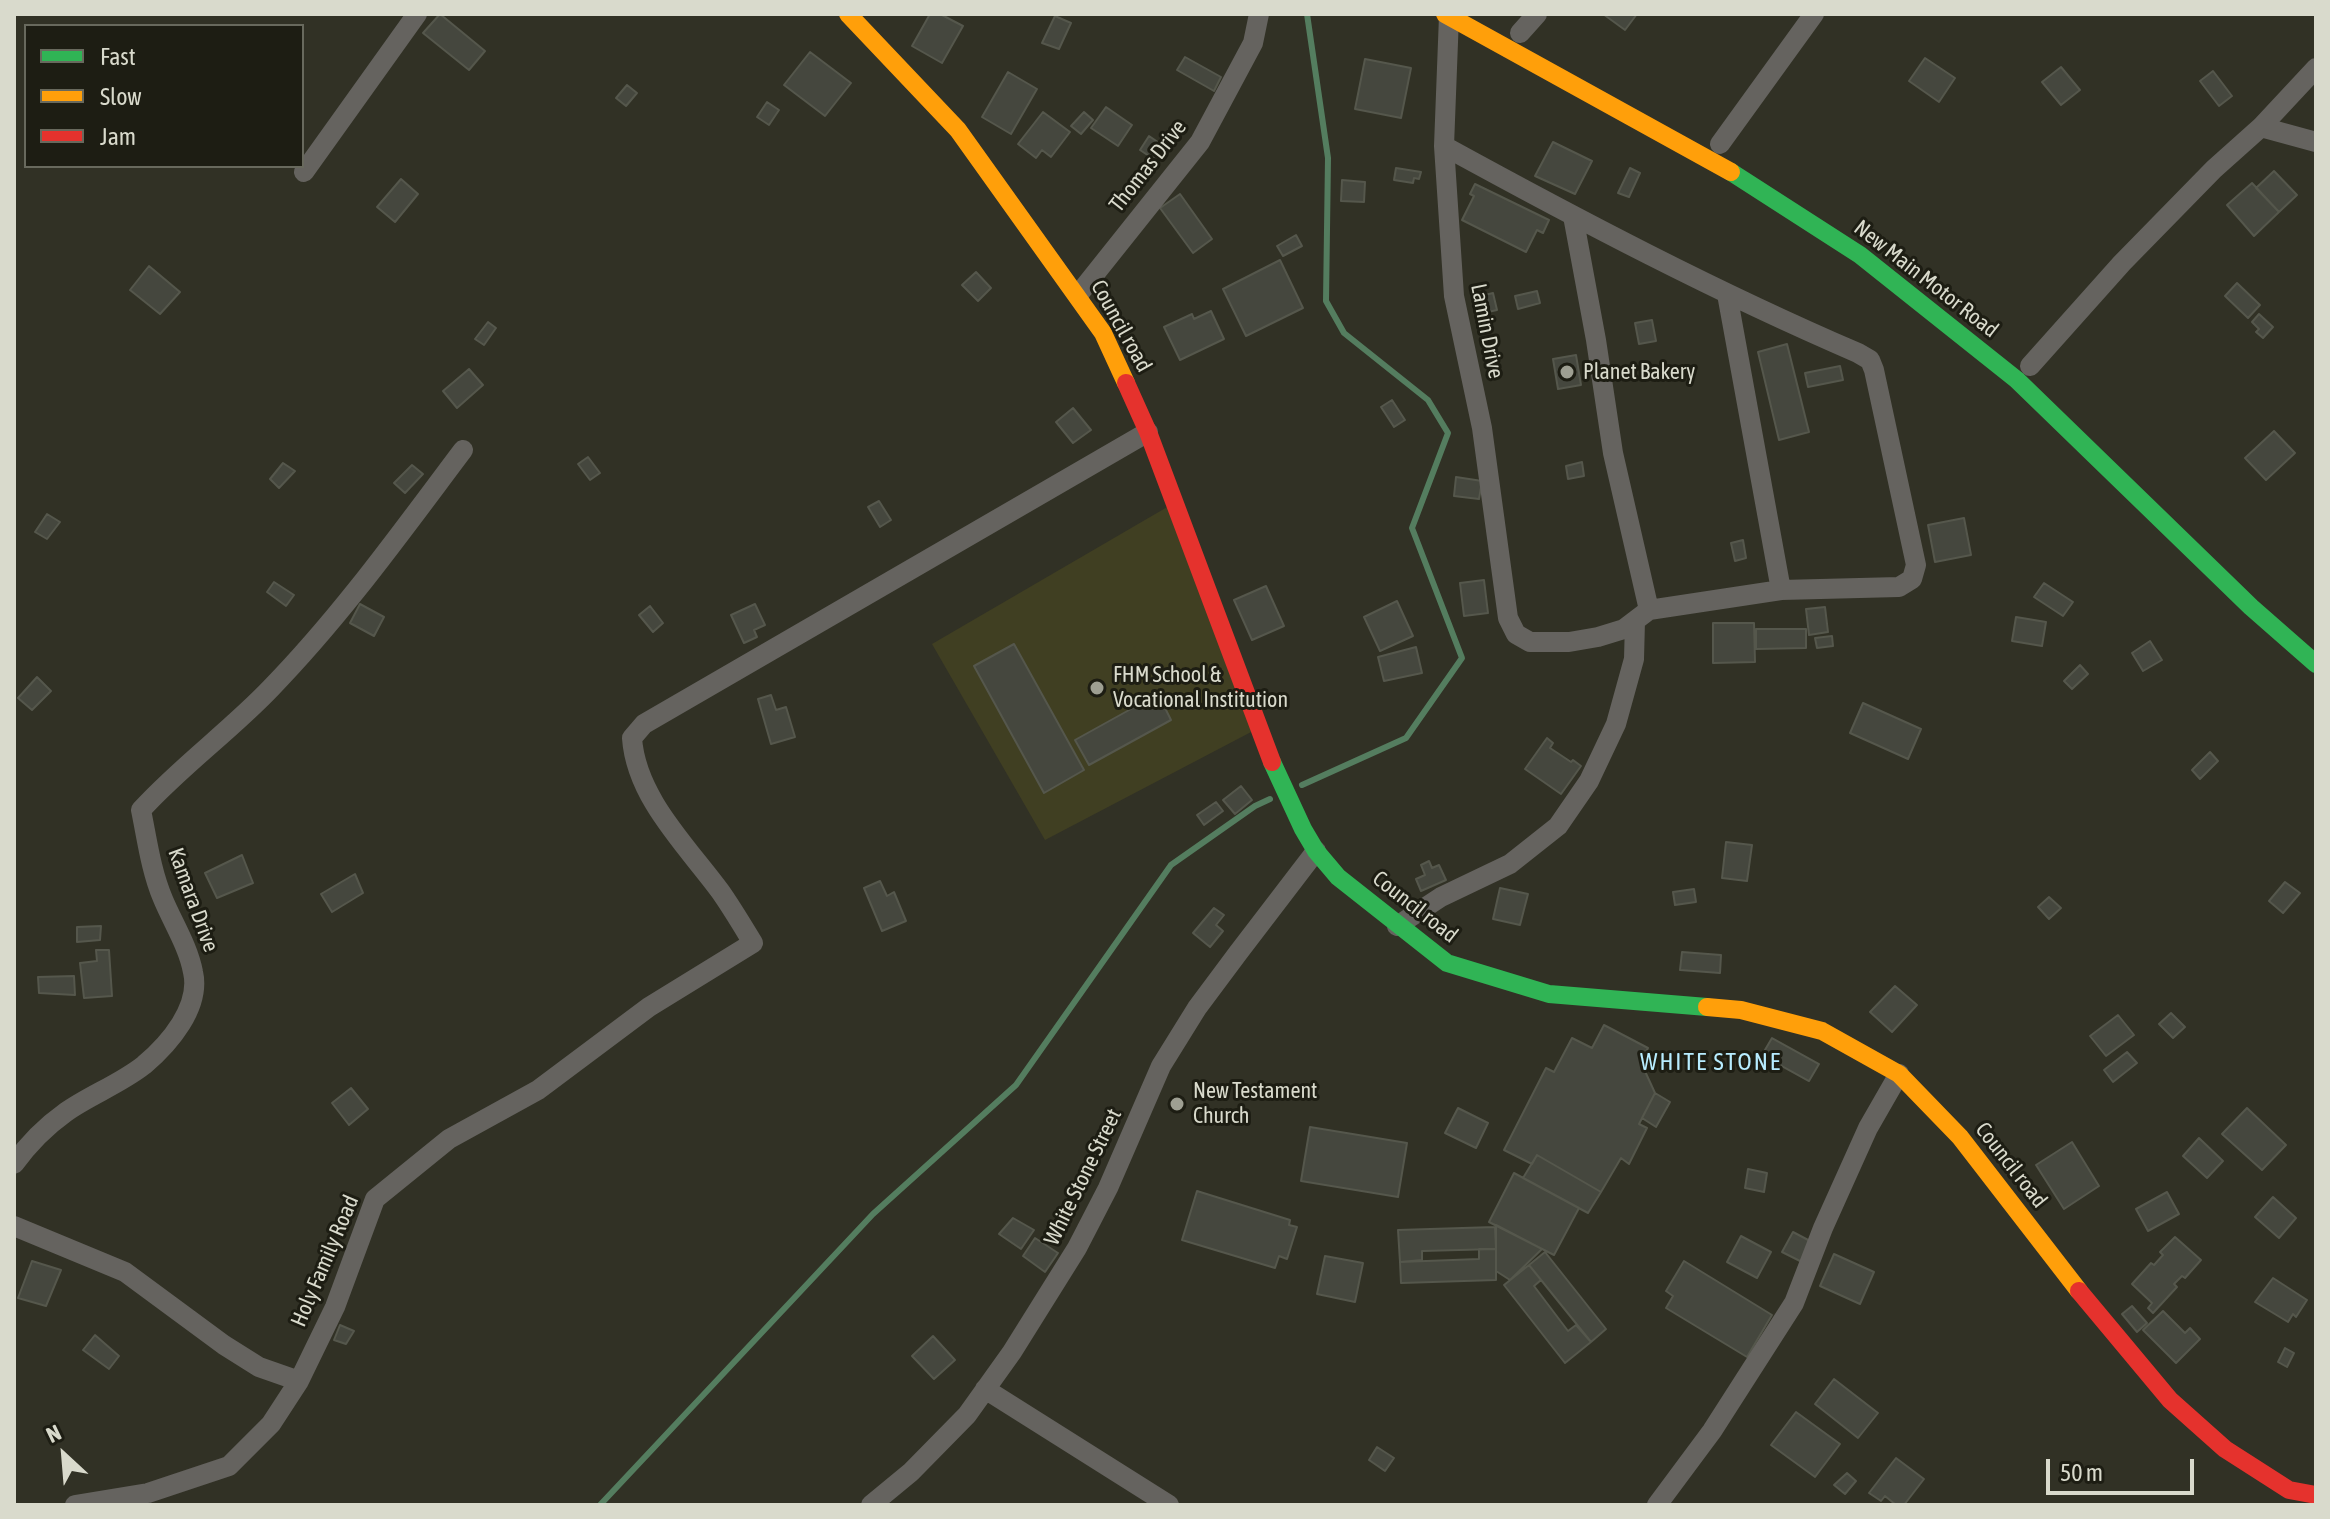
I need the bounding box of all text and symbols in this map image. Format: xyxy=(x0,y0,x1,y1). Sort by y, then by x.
legend xyxy=(24,24,304,168)
text: Fast xyxy=(100,43,136,70)
text: Slow xyxy=(100,83,142,110)
street label: Thomas Drive xyxy=(1104,115,1192,217)
text: Jam xyxy=(100,123,136,150)
street label: New Main Motor Road xyxy=(1849,215,2003,343)
street label: Council road xyxy=(1085,275,1157,377)
street label: Lamin Drive xyxy=(1465,281,1509,381)
place label: Planet Bakery xyxy=(1583,359,1695,385)
marker: Planet Bakery xyxy=(1558,363,1576,381)
place label: FHM School & Vocational Institution xyxy=(1113,662,1288,714)
marker: FHM School & Vocational Institution xyxy=(1088,679,1106,697)
street label: Kamara Drive xyxy=(162,844,224,956)
street label: Council road xyxy=(1367,865,1463,949)
district label: WHITE STONE xyxy=(1640,1048,1782,1076)
place label: New Testament Church xyxy=(1193,1078,1317,1130)
marker: New Testament Church xyxy=(1168,1095,1186,1113)
street label: White Stone Street xyxy=(1039,1105,1127,1249)
street label: Council road xyxy=(1969,1117,2053,1213)
street label: Holy Family Road xyxy=(285,1191,365,1331)
north arrow xyxy=(24,1415,104,1495)
text: N xyxy=(42,1419,65,1448)
scale bar xyxy=(2050,1443,2198,1493)
text: 50 m xyxy=(2060,1459,2103,1486)

